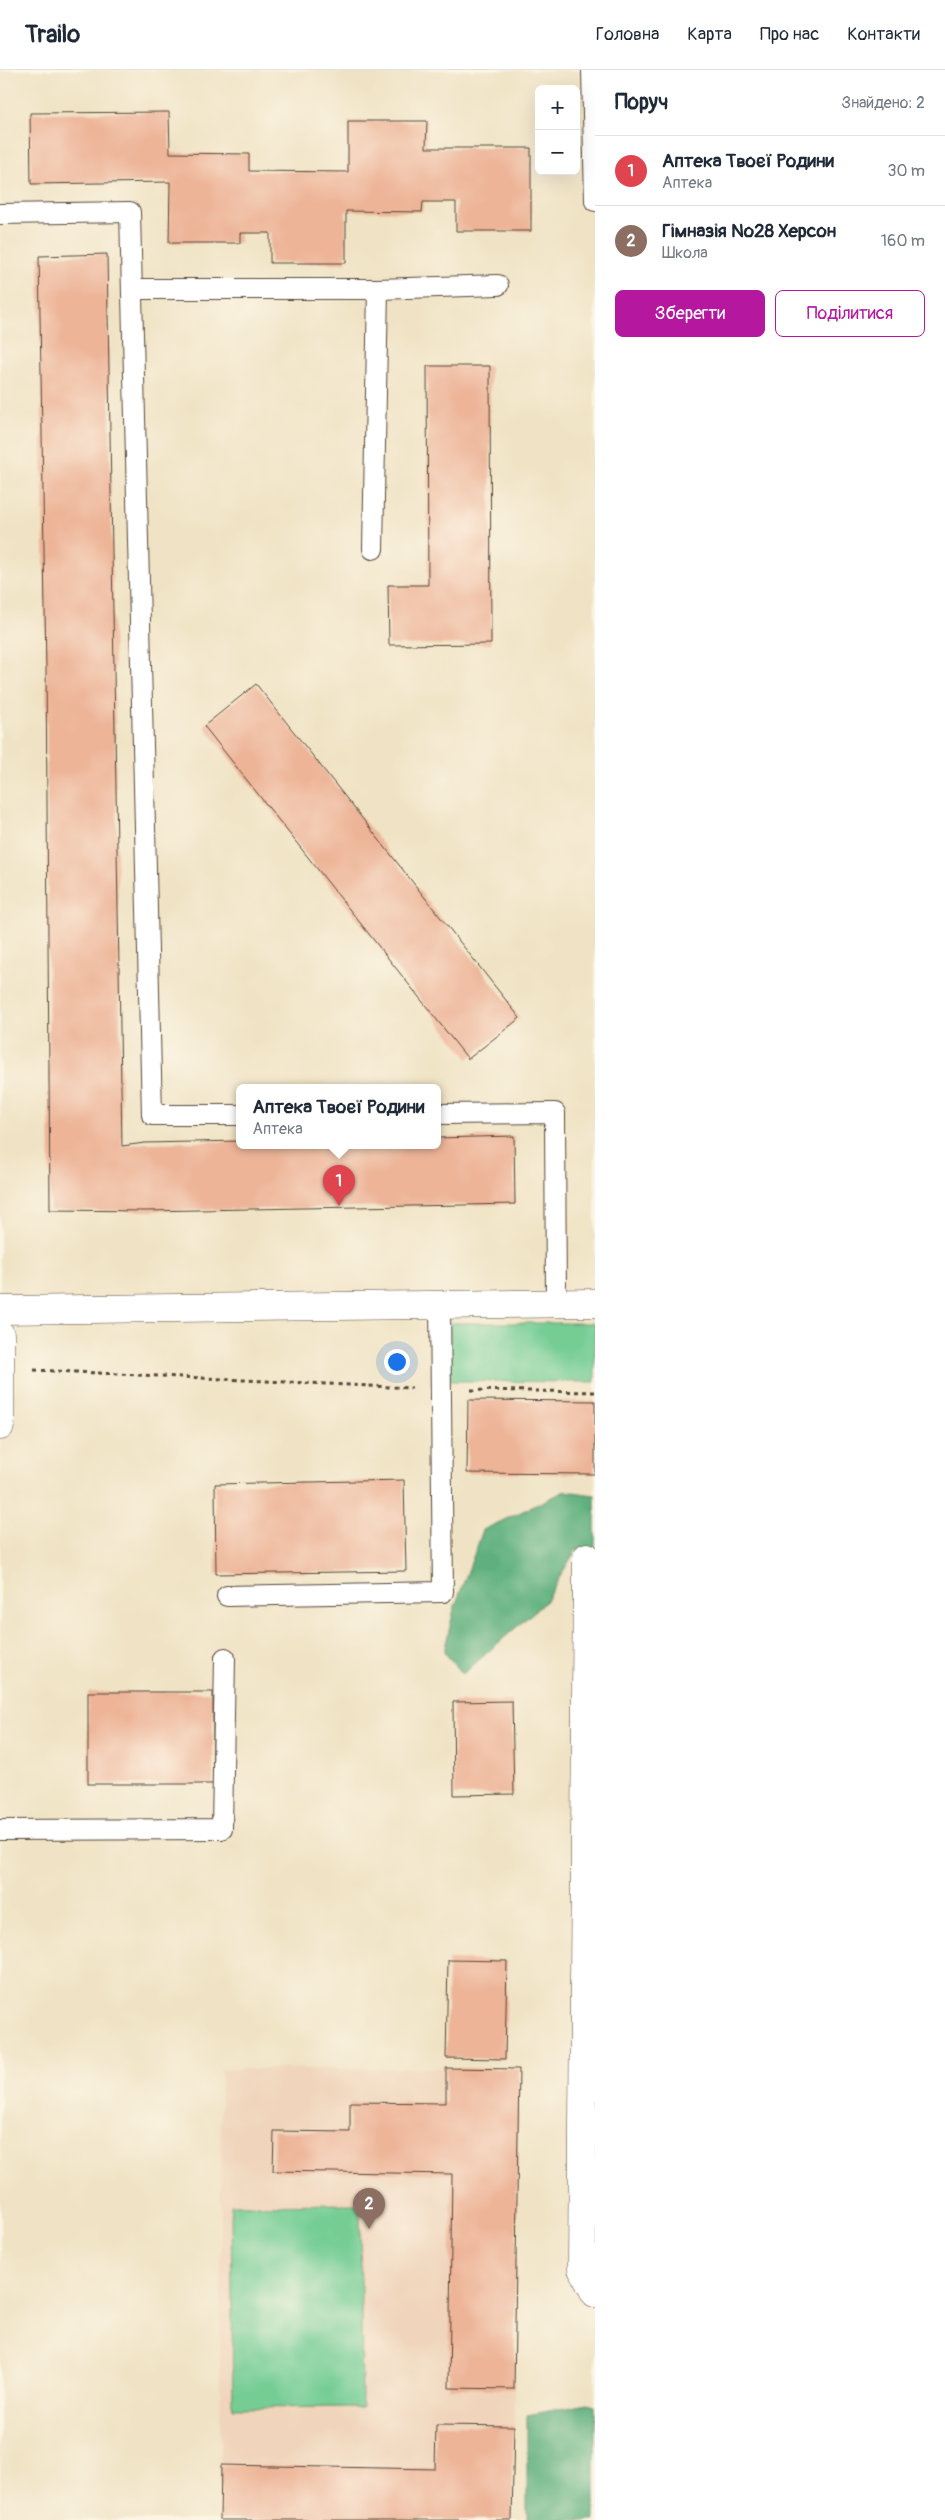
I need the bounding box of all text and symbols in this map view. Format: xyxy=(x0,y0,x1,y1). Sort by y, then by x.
text: Trailo xyxy=(25,20,80,49)
text: Головна xyxy=(596,23,659,46)
text: Карта xyxy=(687,23,732,46)
text: Про нас xyxy=(760,23,819,46)
text: Контакти xyxy=(847,23,920,46)
map controls xyxy=(535,85,580,175)
button: + xyxy=(535,85,580,130)
text: Поруч xyxy=(615,89,668,116)
text: Знайдено: 2 xyxy=(842,93,925,113)
button: − xyxy=(535,130,580,175)
text: Аптека Твоєї Родини xyxy=(662,149,834,173)
text: 1 xyxy=(628,161,634,181)
text: 30 m xyxy=(887,161,925,181)
text: Аптека xyxy=(662,173,712,193)
text: Гімназія №28 Херсон xyxy=(662,219,836,243)
text: 2 xyxy=(627,231,635,251)
text: 160 m xyxy=(881,231,925,251)
text: Школа xyxy=(662,243,708,263)
button: Зберегти xyxy=(615,290,765,337)
button: Поділитися xyxy=(775,290,925,337)
popup xyxy=(236,1084,441,1149)
text: Аптека Твоєї Родини xyxy=(253,1095,424,1119)
text: Аптека xyxy=(253,1119,303,1139)
pin: 1 xyxy=(323,1165,355,1206)
your location xyxy=(384,1349,410,1375)
pin: 2 xyxy=(353,2188,385,2229)

